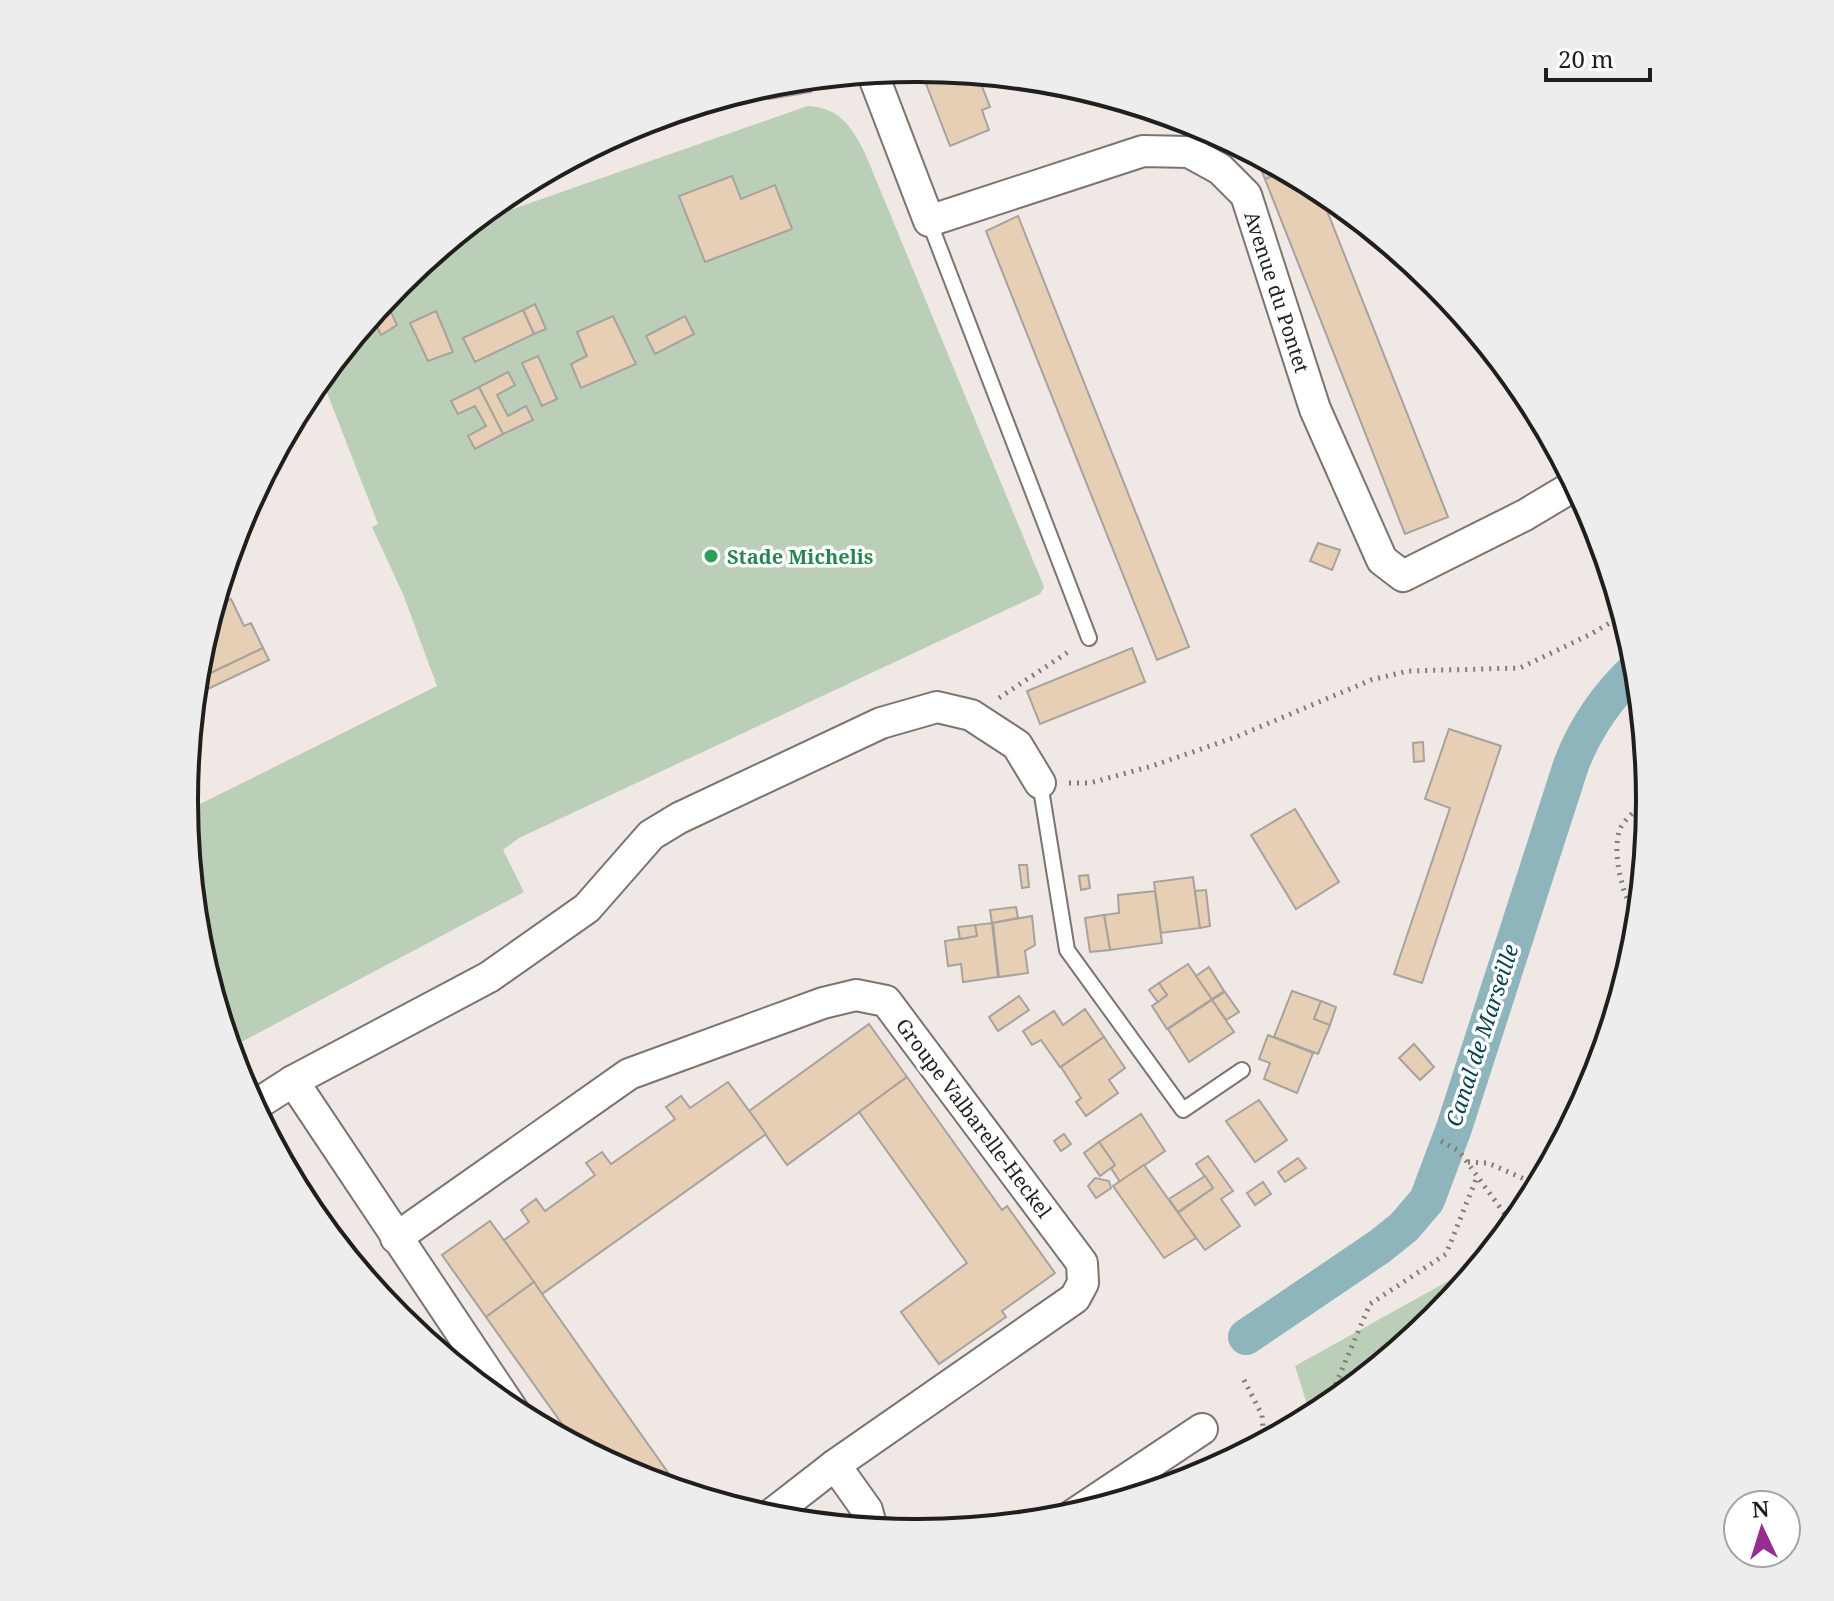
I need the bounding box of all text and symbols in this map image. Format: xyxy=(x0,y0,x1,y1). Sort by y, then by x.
scale bar xyxy=(1546,32,1650,82)
text: 20 m xyxy=(1558,42,1614,75)
street label: Avenue du Pontet xyxy=(1238,208,1316,376)
place label: Stade Michelis xyxy=(727,543,873,570)
marker: Stade Michelis xyxy=(702,547,720,565)
water label: Canal de Marseille xyxy=(1437,940,1525,1130)
street label: Groupe Valbarelle-Heckel xyxy=(890,1013,1058,1223)
north arrow xyxy=(1722,1489,1802,1569)
text: N xyxy=(1751,1492,1770,1524)

